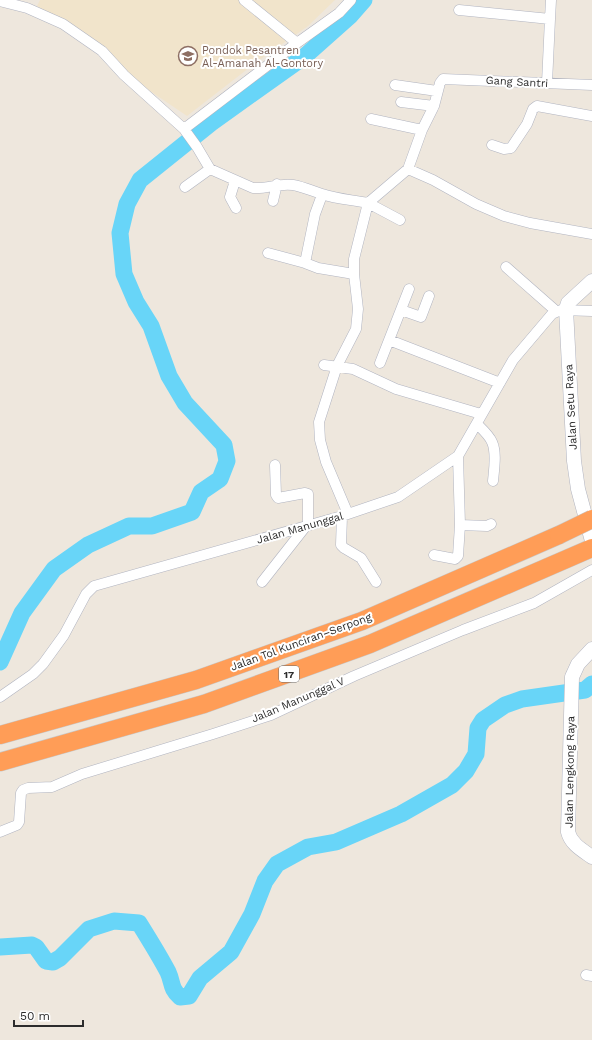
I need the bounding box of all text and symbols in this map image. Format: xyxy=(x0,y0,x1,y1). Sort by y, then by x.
place label: Pondok Pesantren Al-Amanah Al-Gontory xyxy=(202,44,323,70)
school or university icon: Pondok Pesantren Al-Amanah Al-Gontory xyxy=(177,45,199,67)
street label: Gang Santri xyxy=(485,74,549,90)
street label: Jalan Setu Raya xyxy=(562,364,580,450)
street label: Jalan Manunggal xyxy=(255,509,345,547)
street label: Jalan Tol Kunciran–Serpong xyxy=(229,610,373,674)
road number: 17 xyxy=(279,666,299,682)
street label: Jalan Manunggal V xyxy=(250,675,346,725)
street label: Jalan Lengkong Raya xyxy=(563,716,577,828)
scale bar xyxy=(14,1002,83,1028)
text: 50 m xyxy=(20,1009,50,1023)

